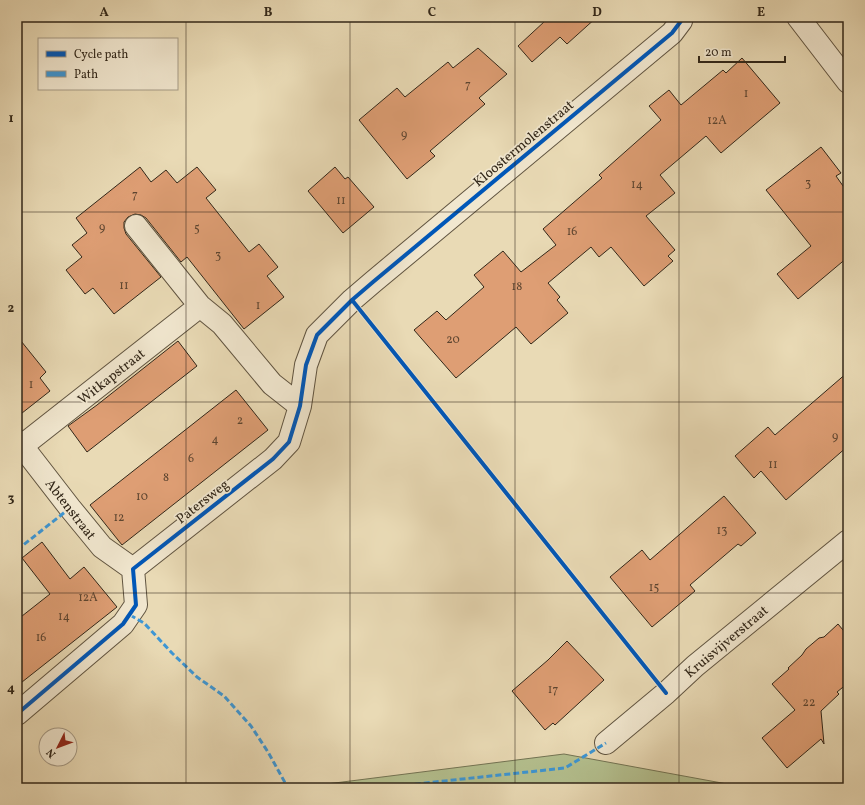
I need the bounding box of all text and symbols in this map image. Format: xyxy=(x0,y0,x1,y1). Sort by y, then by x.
text: A xyxy=(99,4,109,22)
text: B xyxy=(264,4,273,22)
text: C xyxy=(428,4,436,22)
text: D xyxy=(592,4,602,22)
text: E xyxy=(757,4,765,22)
legend xyxy=(38,38,178,90)
scale bar xyxy=(699,38,785,64)
text: 20 m xyxy=(705,45,732,61)
text: Cycle path xyxy=(74,47,129,63)
text: Path xyxy=(74,67,98,83)
house number: 7 xyxy=(465,77,471,93)
house number: 1 xyxy=(744,86,748,102)
street label: Kloostermolenstraat xyxy=(470,96,578,192)
text: 1 xyxy=(8,110,14,128)
house number: 12A xyxy=(707,113,727,129)
house number: 9 xyxy=(401,127,407,143)
house number: 3 xyxy=(805,176,811,192)
house number: 14 xyxy=(631,177,643,193)
house number: 7 xyxy=(132,187,138,203)
house number: 11 xyxy=(336,193,346,209)
house number: 9 xyxy=(99,220,105,236)
house number: 5 xyxy=(194,221,200,237)
house number: 16 xyxy=(567,224,577,240)
house number: 3 xyxy=(215,248,221,264)
house number: 11 xyxy=(119,278,129,294)
house number: 18 xyxy=(512,279,522,295)
house number: 1 xyxy=(256,298,260,314)
text: 2 xyxy=(8,300,15,318)
house number: 20 xyxy=(446,332,460,348)
street label: Witkapstraat xyxy=(74,345,150,410)
house number: 1 xyxy=(29,377,33,393)
house number: 2 xyxy=(237,413,243,429)
house number: 9 xyxy=(832,429,838,445)
house number: 4 xyxy=(211,432,219,448)
house number: 6 xyxy=(188,451,194,467)
house number: 11 xyxy=(768,457,778,473)
house number: 8 xyxy=(163,470,169,486)
street label: Abtenstraat xyxy=(40,475,100,544)
street label: Patersweg xyxy=(172,475,233,529)
house number: 10 xyxy=(136,489,148,505)
text: 3 xyxy=(8,490,15,508)
house number: 12 xyxy=(113,510,125,526)
house number: 13 xyxy=(717,523,727,539)
house number: 15 xyxy=(649,580,659,596)
house number: 12A xyxy=(78,590,98,606)
street label: Kruisvijverstraat xyxy=(681,601,773,683)
house number: 14 xyxy=(58,609,70,625)
house number: 16 xyxy=(36,630,46,646)
text: 4 xyxy=(7,680,15,698)
house number: 17 xyxy=(548,682,558,698)
house number: 22 xyxy=(803,695,815,711)
north arrow xyxy=(38,727,78,767)
text: N xyxy=(43,745,60,761)

